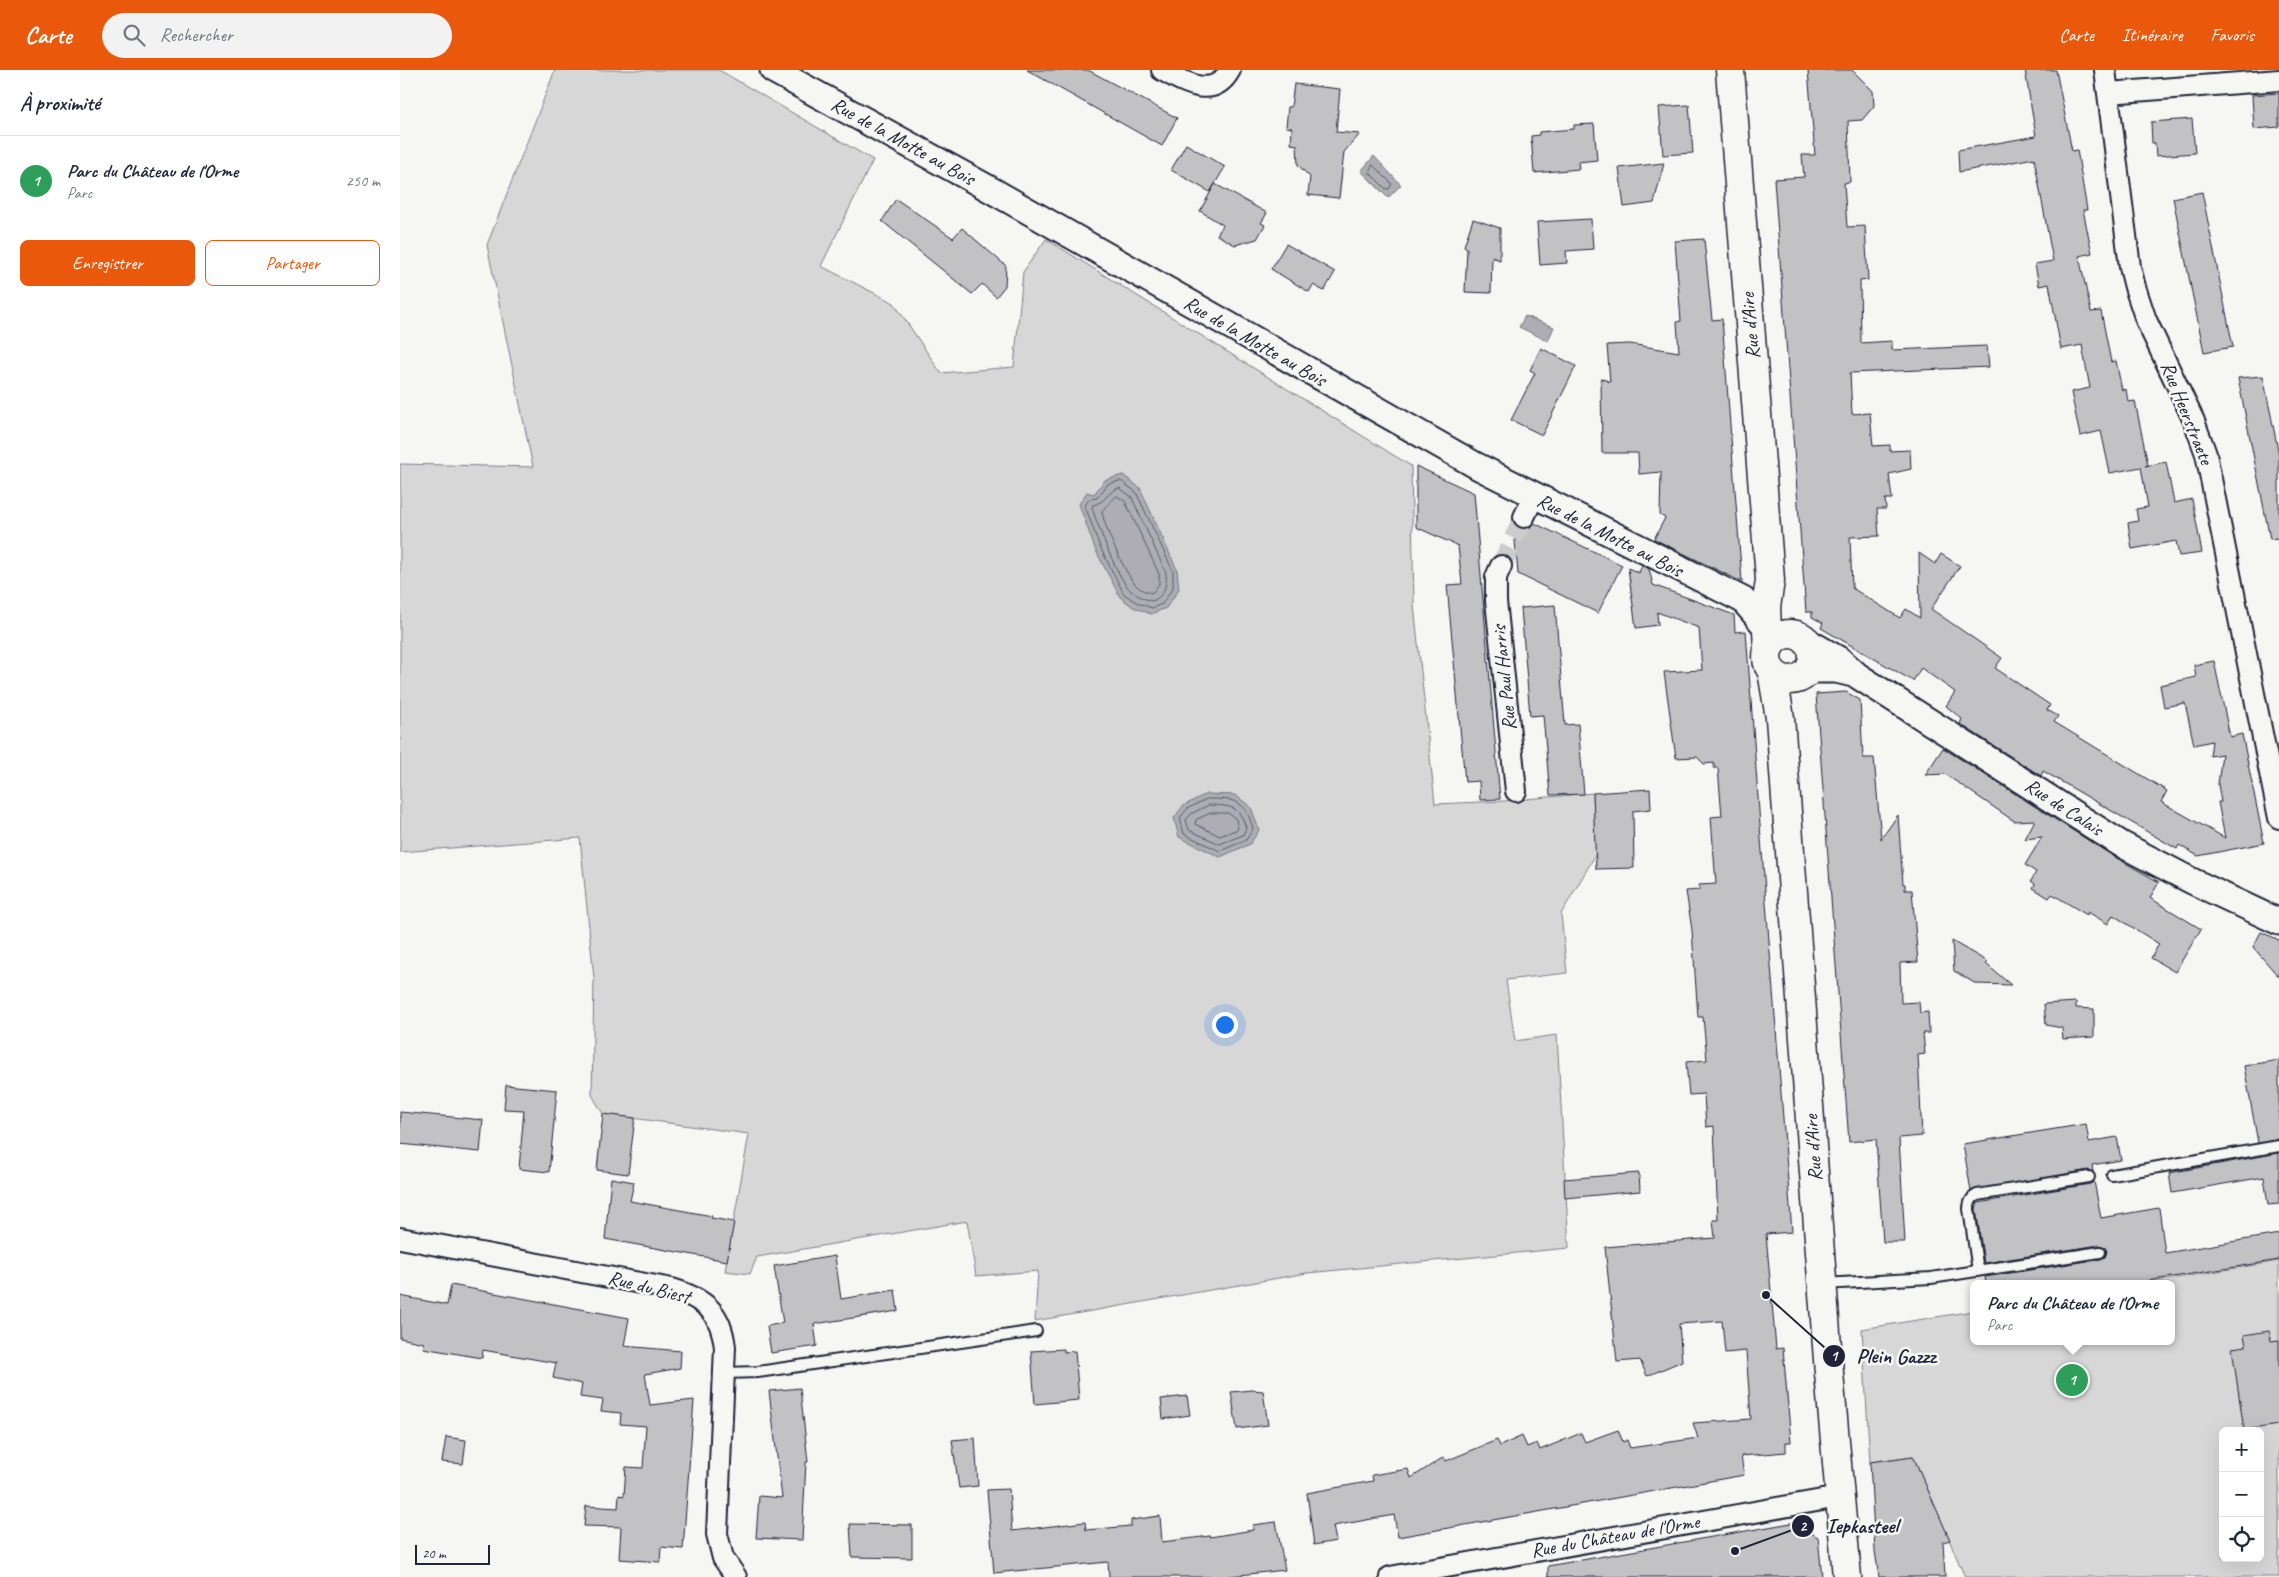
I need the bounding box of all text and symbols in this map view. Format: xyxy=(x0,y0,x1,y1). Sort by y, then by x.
search box xyxy=(102,13,452,58)
text: Carte xyxy=(25,20,72,50)
icon: search xyxy=(120,21,148,49)
text: Rechercher xyxy=(160,23,233,47)
text: Carte xyxy=(2059,24,2094,46)
text: Itinéraire xyxy=(2122,24,2183,46)
text: Favoris xyxy=(2211,24,2254,46)
text: À proximité xyxy=(20,90,100,116)
street label: Rue de la Motte au Bois xyxy=(827,91,981,192)
text: Parc du Château de l'Orme xyxy=(67,159,238,183)
text: 1 xyxy=(32,171,40,191)
text: 250 m xyxy=(346,171,380,191)
text: Parc xyxy=(67,183,92,203)
button: Enregistrer xyxy=(20,240,195,286)
button: Partager xyxy=(205,240,380,286)
street label: Rue de la Motte au Bois xyxy=(1179,290,1332,393)
street label: Rue d'Aire xyxy=(1735,290,1765,360)
street label: Rue Heerstraete xyxy=(2155,358,2220,469)
street label: Rue de la Motte au Bois xyxy=(1533,488,1689,583)
street label: Rue Paul Harris xyxy=(1486,622,1522,732)
street label: Rue de Calais xyxy=(2020,772,2110,843)
your location xyxy=(1212,1012,1238,1038)
street label: Rue d'Aire xyxy=(1798,1112,1828,1182)
street label: Rue du Biest xyxy=(606,1265,696,1310)
popup xyxy=(1970,1280,2175,1345)
text: Parc du Château de l'Orme xyxy=(1987,1291,2158,1315)
text: Parc xyxy=(1987,1315,2012,1335)
callout: Plein Gazzz xyxy=(1821,1338,1945,1374)
text: Plein Gazzz xyxy=(1857,1343,1938,1369)
text: 1 xyxy=(1831,1347,1840,1366)
pin: 1 xyxy=(2056,1361,2088,1399)
map controls xyxy=(2219,1427,2264,1562)
button: + xyxy=(2219,1427,2264,1472)
button: − xyxy=(2219,1472,2264,1517)
callout: Iepkasteel xyxy=(1791,1508,1908,1544)
street label: Rue du Château de l'Orme xyxy=(1529,1509,1703,1563)
text: Iepkasteel xyxy=(1826,1513,1902,1539)
text: 2 xyxy=(1800,1517,1808,1536)
button: locate xyxy=(2219,1517,2264,1562)
scale bar xyxy=(415,1542,490,1565)
text: 20 m xyxy=(422,1545,446,1562)

